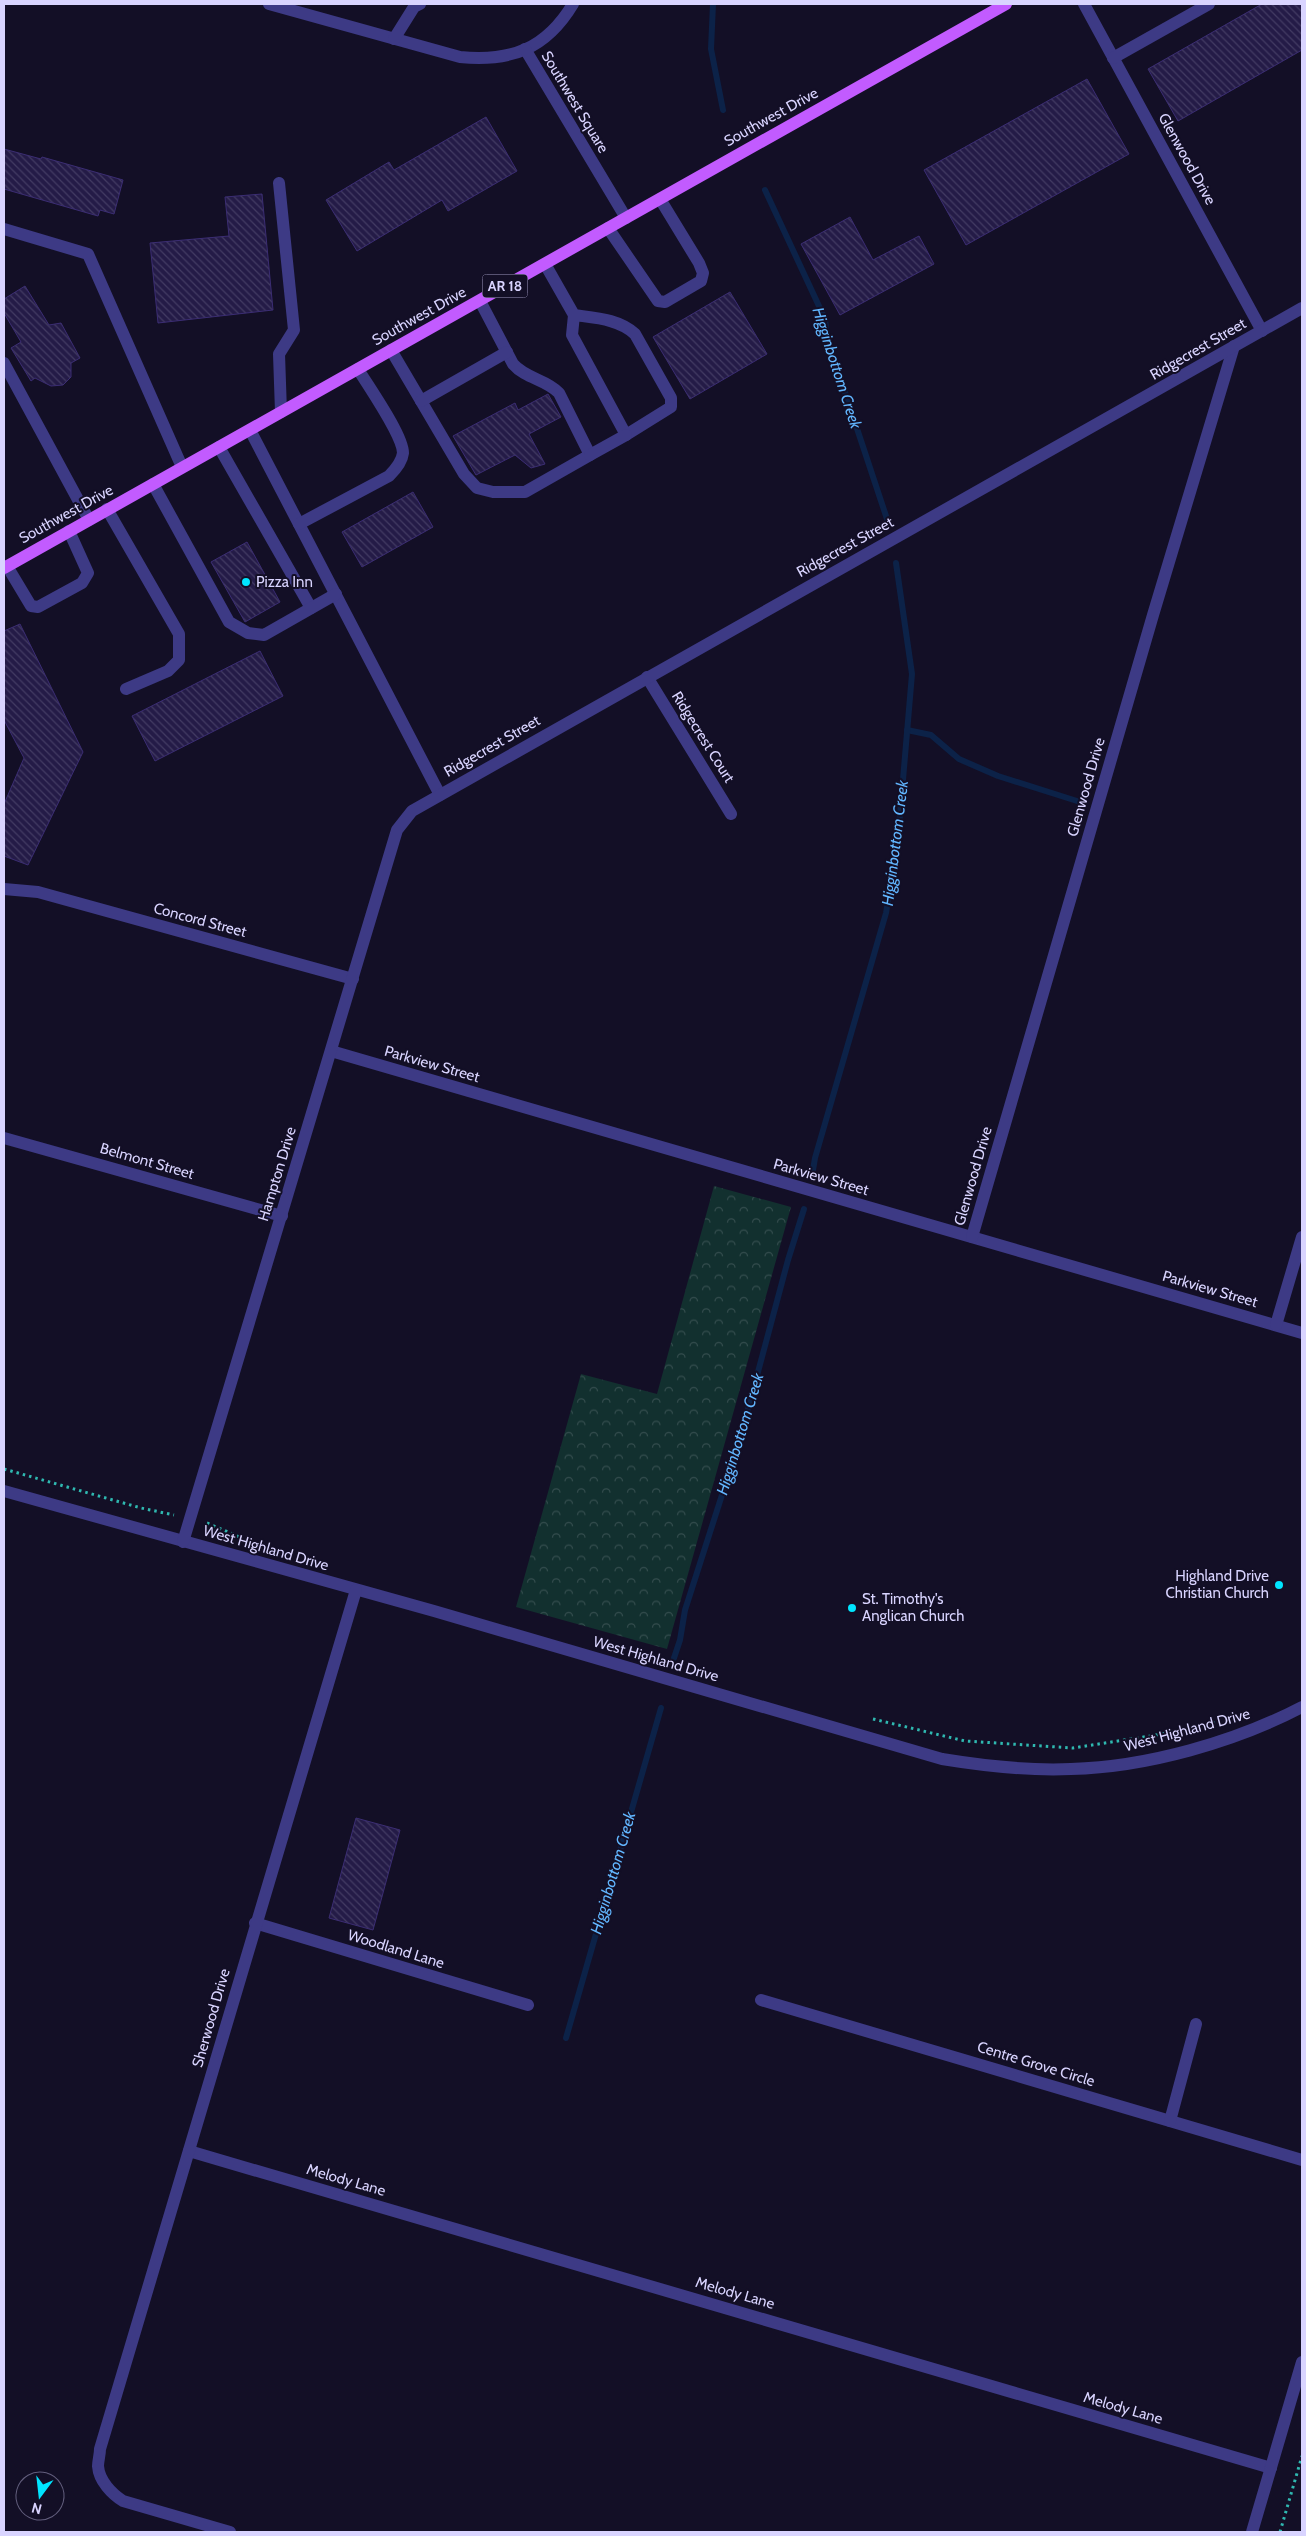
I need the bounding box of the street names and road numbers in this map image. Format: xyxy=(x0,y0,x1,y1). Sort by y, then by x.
street label: Southwest Square xyxy=(538,48,613,156)
street label: Southwest Drive xyxy=(721,84,821,150)
street label: Glenwood Drive xyxy=(1154,110,1220,208)
road number: AR 18 xyxy=(482,274,528,298)
street label: Southwest Drive xyxy=(369,283,469,349)
street label: Ridgecrest Street xyxy=(1147,314,1249,384)
street label: Southwest Drive xyxy=(16,481,116,547)
street label: Ridgecrest Street xyxy=(793,513,897,581)
street label: Ridgecrest Court xyxy=(668,688,738,786)
street label: Ridgecrest Street xyxy=(441,711,543,781)
street label: Glenwood Drive xyxy=(1063,735,1109,839)
street label: Concord Street xyxy=(152,899,248,941)
street label: Parkview Street xyxy=(382,1042,482,1086)
street label: Hampton Drive xyxy=(254,1124,300,1223)
street label: Glenwood Drive xyxy=(950,1124,996,1228)
street label: Belmont Street xyxy=(98,1139,196,1183)
street label: Parkview Street xyxy=(771,1155,871,1199)
street label: Parkview Street xyxy=(1160,1267,1260,1311)
street label: West Highland Drive xyxy=(201,1521,331,1575)
street label: West Highland Drive xyxy=(591,1632,721,1686)
street label: West Highland Drive xyxy=(1122,1704,1252,1755)
street label: Woodland Lane xyxy=(346,1926,447,1972)
street label: Sherwood Drive xyxy=(188,1966,234,2069)
street label: Centre Grove Circle xyxy=(975,2038,1097,2091)
street label: Melody Lane xyxy=(304,2160,388,2200)
street label: Melody Lane xyxy=(693,2273,777,2313)
street label: Melody Lane xyxy=(1081,2388,1165,2428)

